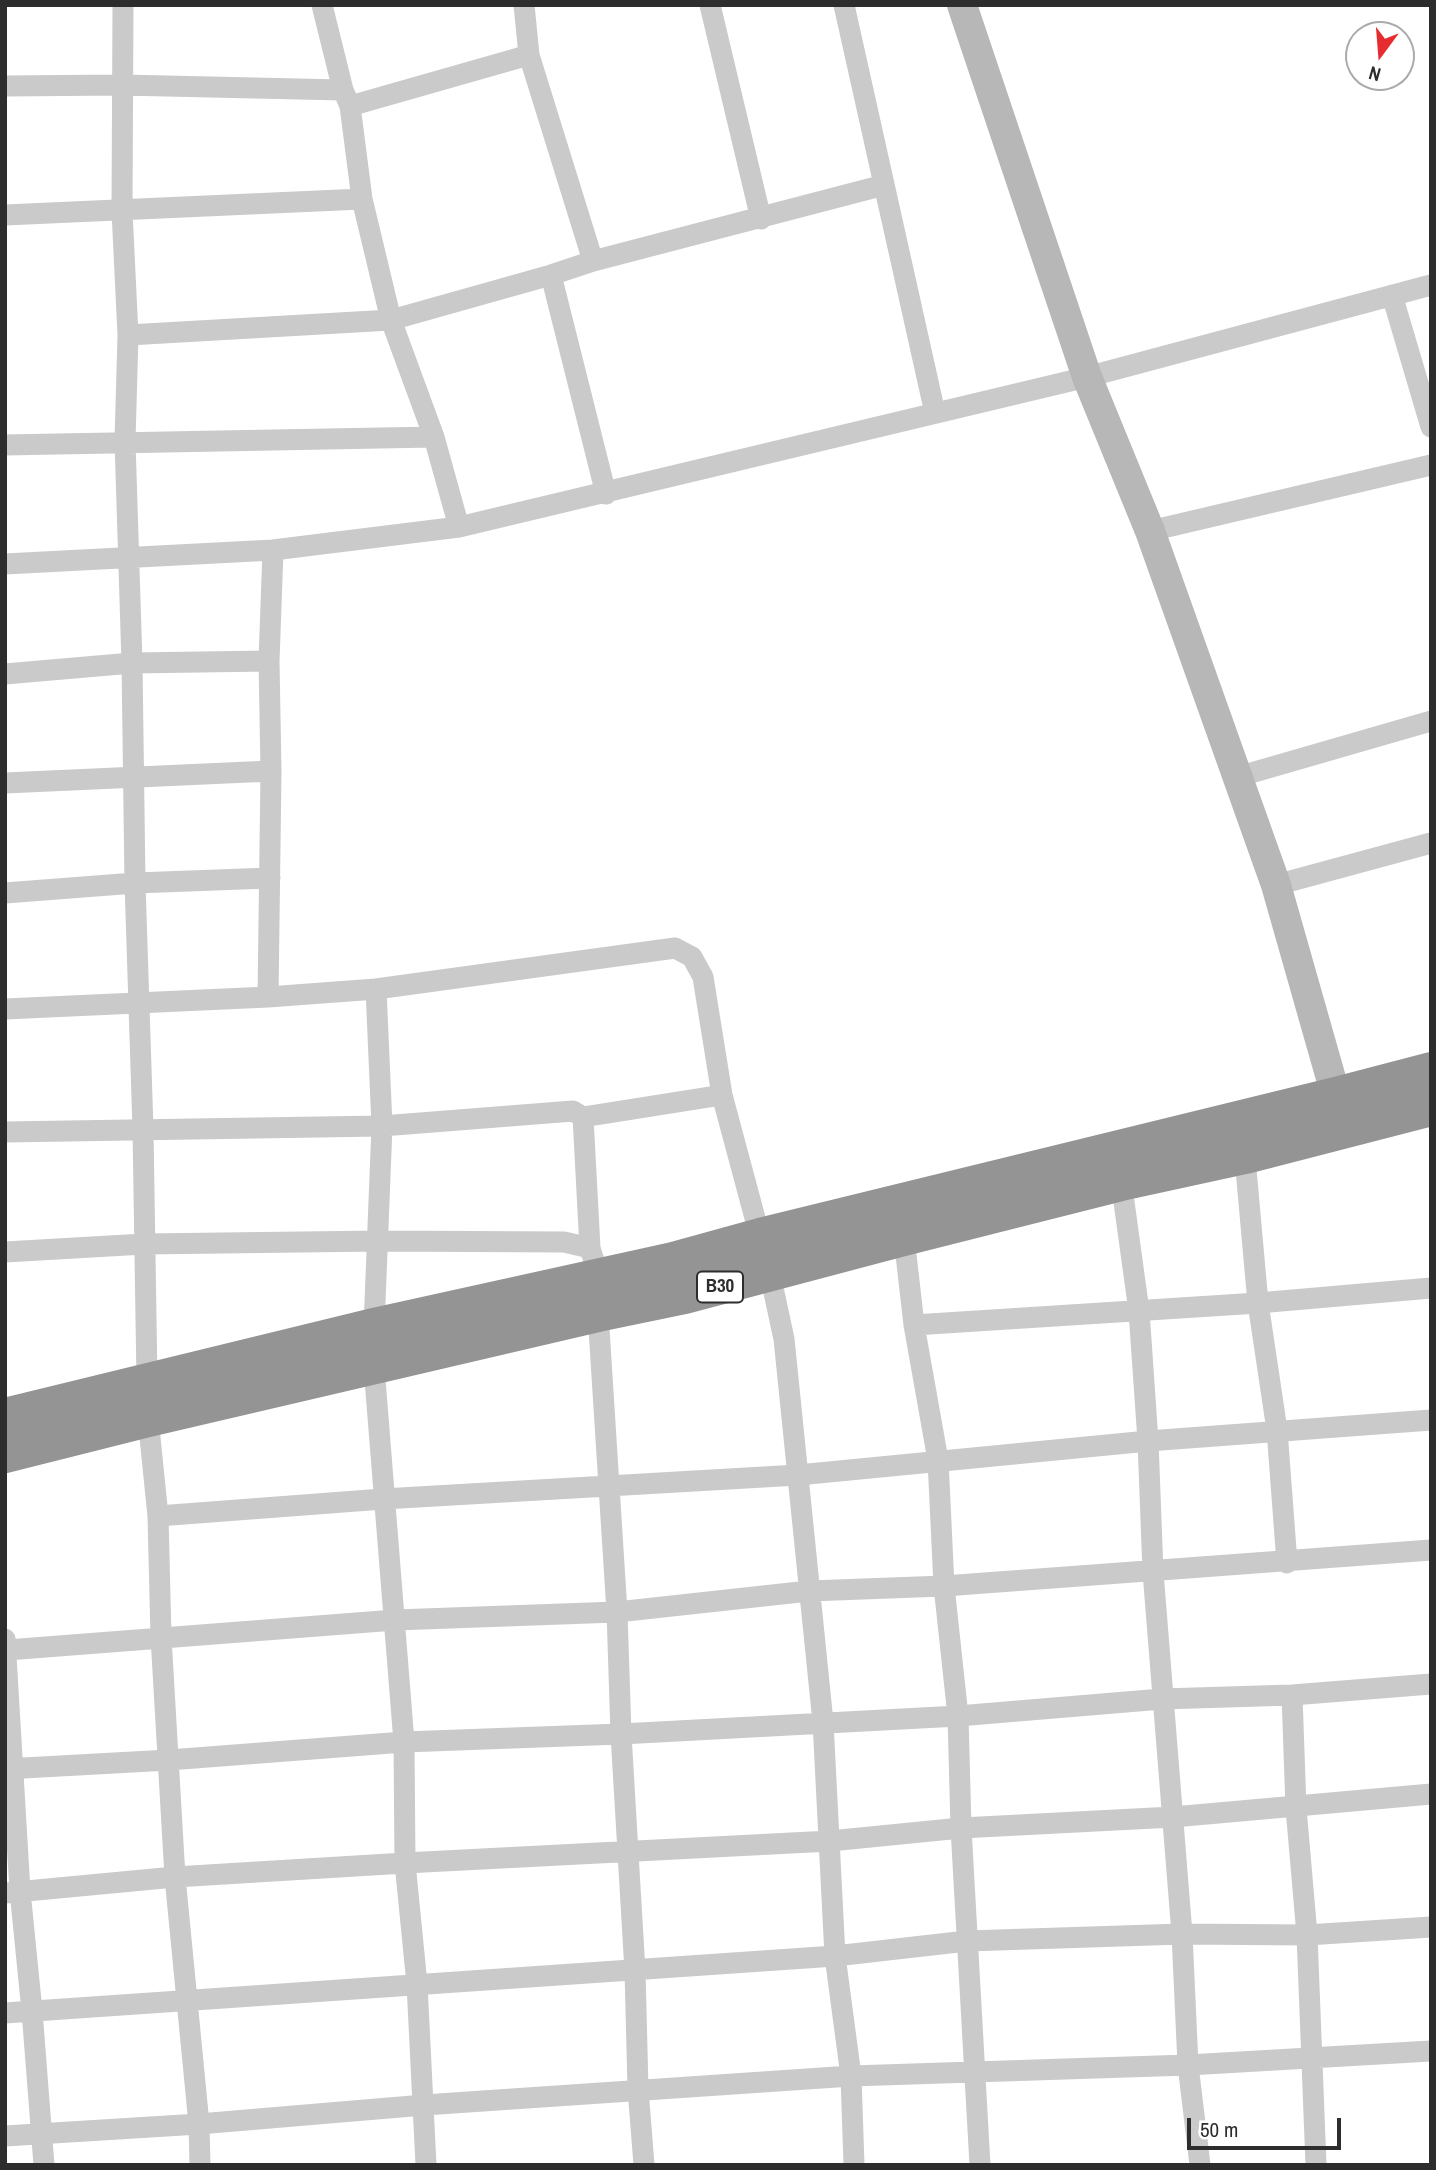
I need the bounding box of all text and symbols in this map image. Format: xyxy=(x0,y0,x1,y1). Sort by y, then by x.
north arrow xyxy=(1345,21,1415,91)
text: N xyxy=(1366,60,1384,88)
road number: B30 xyxy=(697,1272,743,1302)
scale bar xyxy=(1191,2104,1345,2148)
text: 50 m xyxy=(1200,2115,1238,2144)

